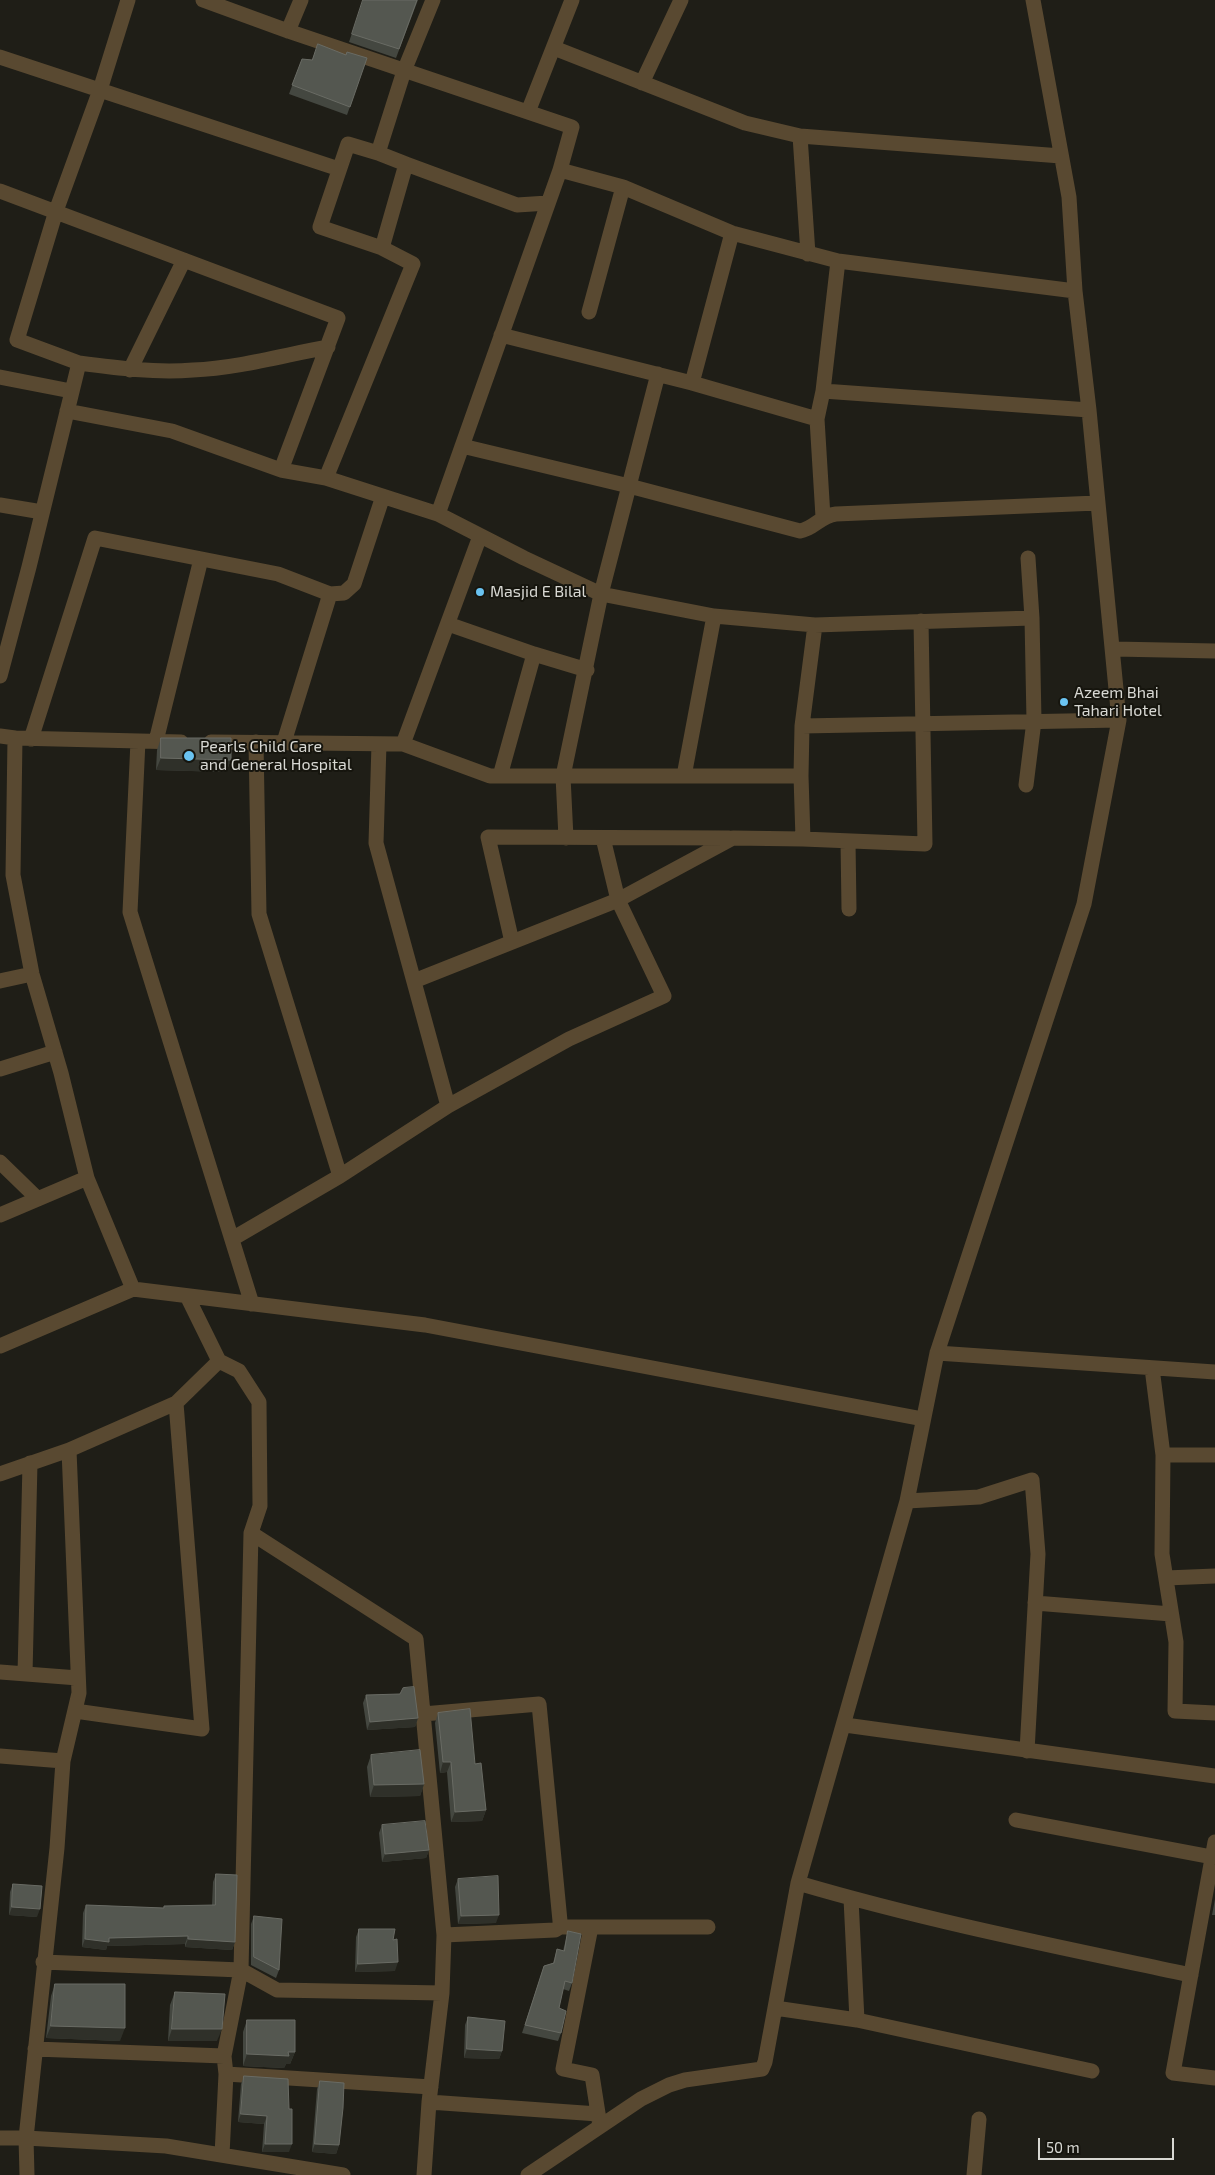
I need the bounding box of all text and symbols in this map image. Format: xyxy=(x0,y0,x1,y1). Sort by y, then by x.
place label: Masjid E Bilal xyxy=(490,582,586,602)
marker: Masjid E Bilal xyxy=(474,586,486,598)
place label: Azeem Bhai Tahari Hotel xyxy=(1074,683,1162,721)
marker: Azeem Bhai Tahari Hotel xyxy=(1058,696,1070,708)
place label: Pearls Child Care and General Hospital xyxy=(200,737,352,775)
marker: Pearls Child Care and General Hospital xyxy=(182,749,196,763)
scale bar xyxy=(1040,2128,1176,2160)
text: 50 m xyxy=(1046,2138,1080,2156)

